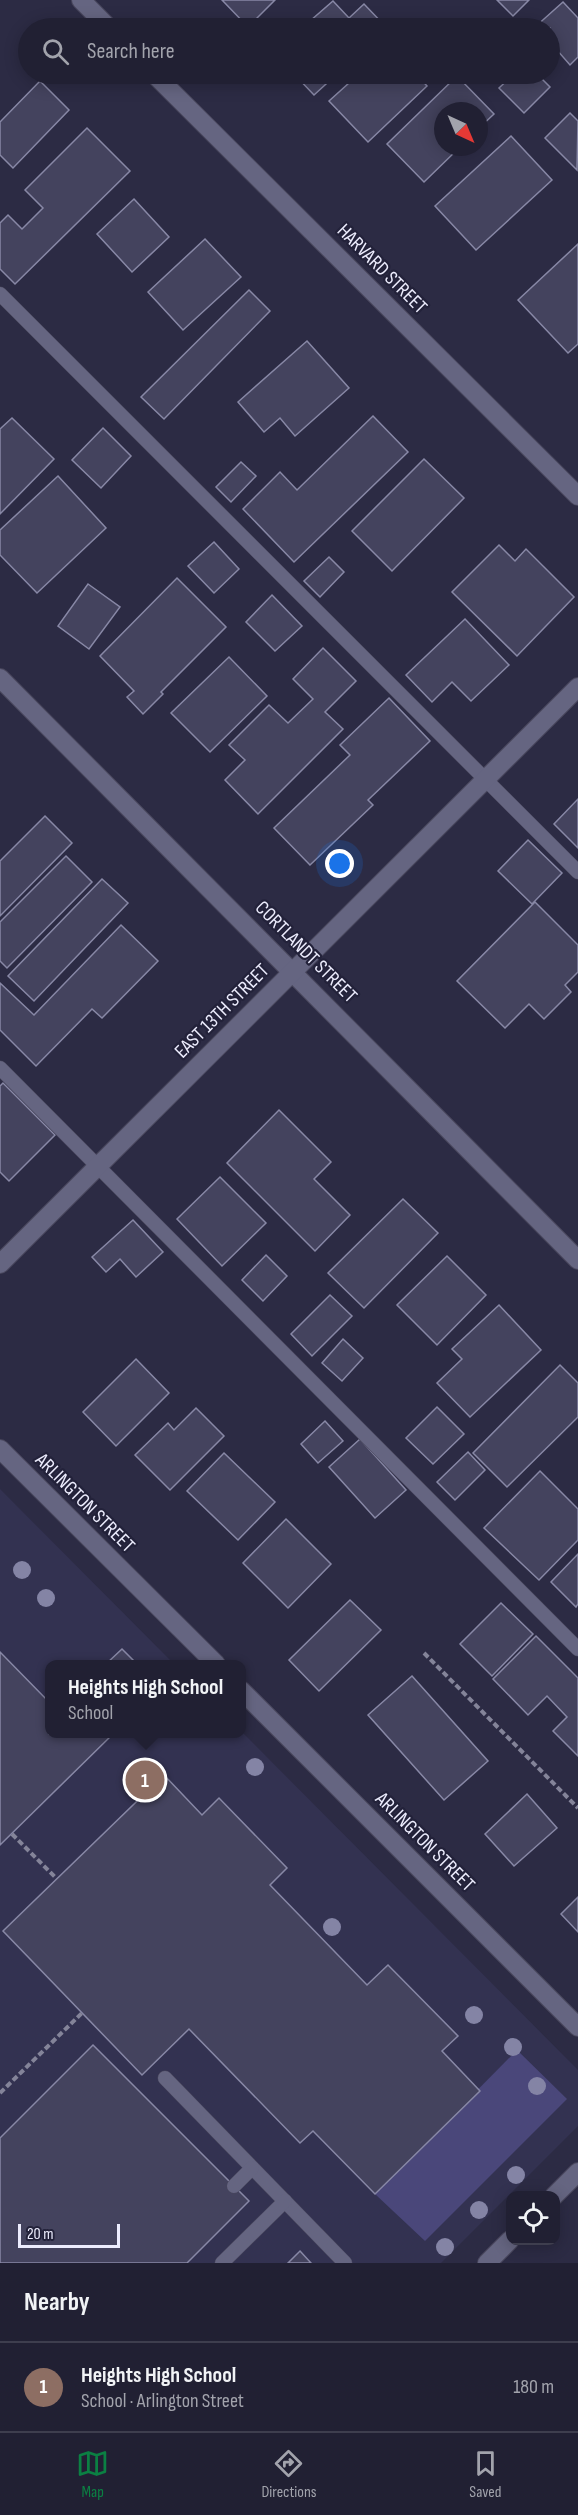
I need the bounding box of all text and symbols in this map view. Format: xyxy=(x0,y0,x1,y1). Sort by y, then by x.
search box xyxy=(18,18,560,84)
icon: search xyxy=(39,35,72,68)
text: Search here xyxy=(87,38,174,65)
north arrow xyxy=(434,102,488,156)
street label: HARVARD STREET xyxy=(332,219,432,319)
your location xyxy=(325,849,354,878)
street label: CORTLANDT STREET xyxy=(250,896,362,1008)
street label: EAST 13TH STREET xyxy=(170,959,274,1063)
street label: ARLINGTON STREET xyxy=(30,1448,140,1558)
popup xyxy=(45,1660,246,1738)
text: Heights High School xyxy=(68,1674,223,1701)
text: School xyxy=(68,1701,113,1725)
pin: 1 xyxy=(126,1758,164,1802)
street label: ARLINGTON STREET xyxy=(370,1787,480,1897)
map controls xyxy=(506,2191,560,2245)
button: locate xyxy=(506,2191,560,2245)
scale bar xyxy=(18,2221,120,2248)
text: 20 m xyxy=(27,2225,54,2244)
text: Nearby xyxy=(24,2287,90,2318)
text: Heights High School xyxy=(81,2362,236,2389)
text: 1 xyxy=(40,2375,47,2399)
text: 180 m xyxy=(513,2375,554,2399)
text: School · Arlington Street xyxy=(81,2389,244,2413)
tab: Map xyxy=(76,2447,109,2502)
tab: Directions xyxy=(261,2447,317,2502)
tab: Saved xyxy=(469,2447,502,2502)

